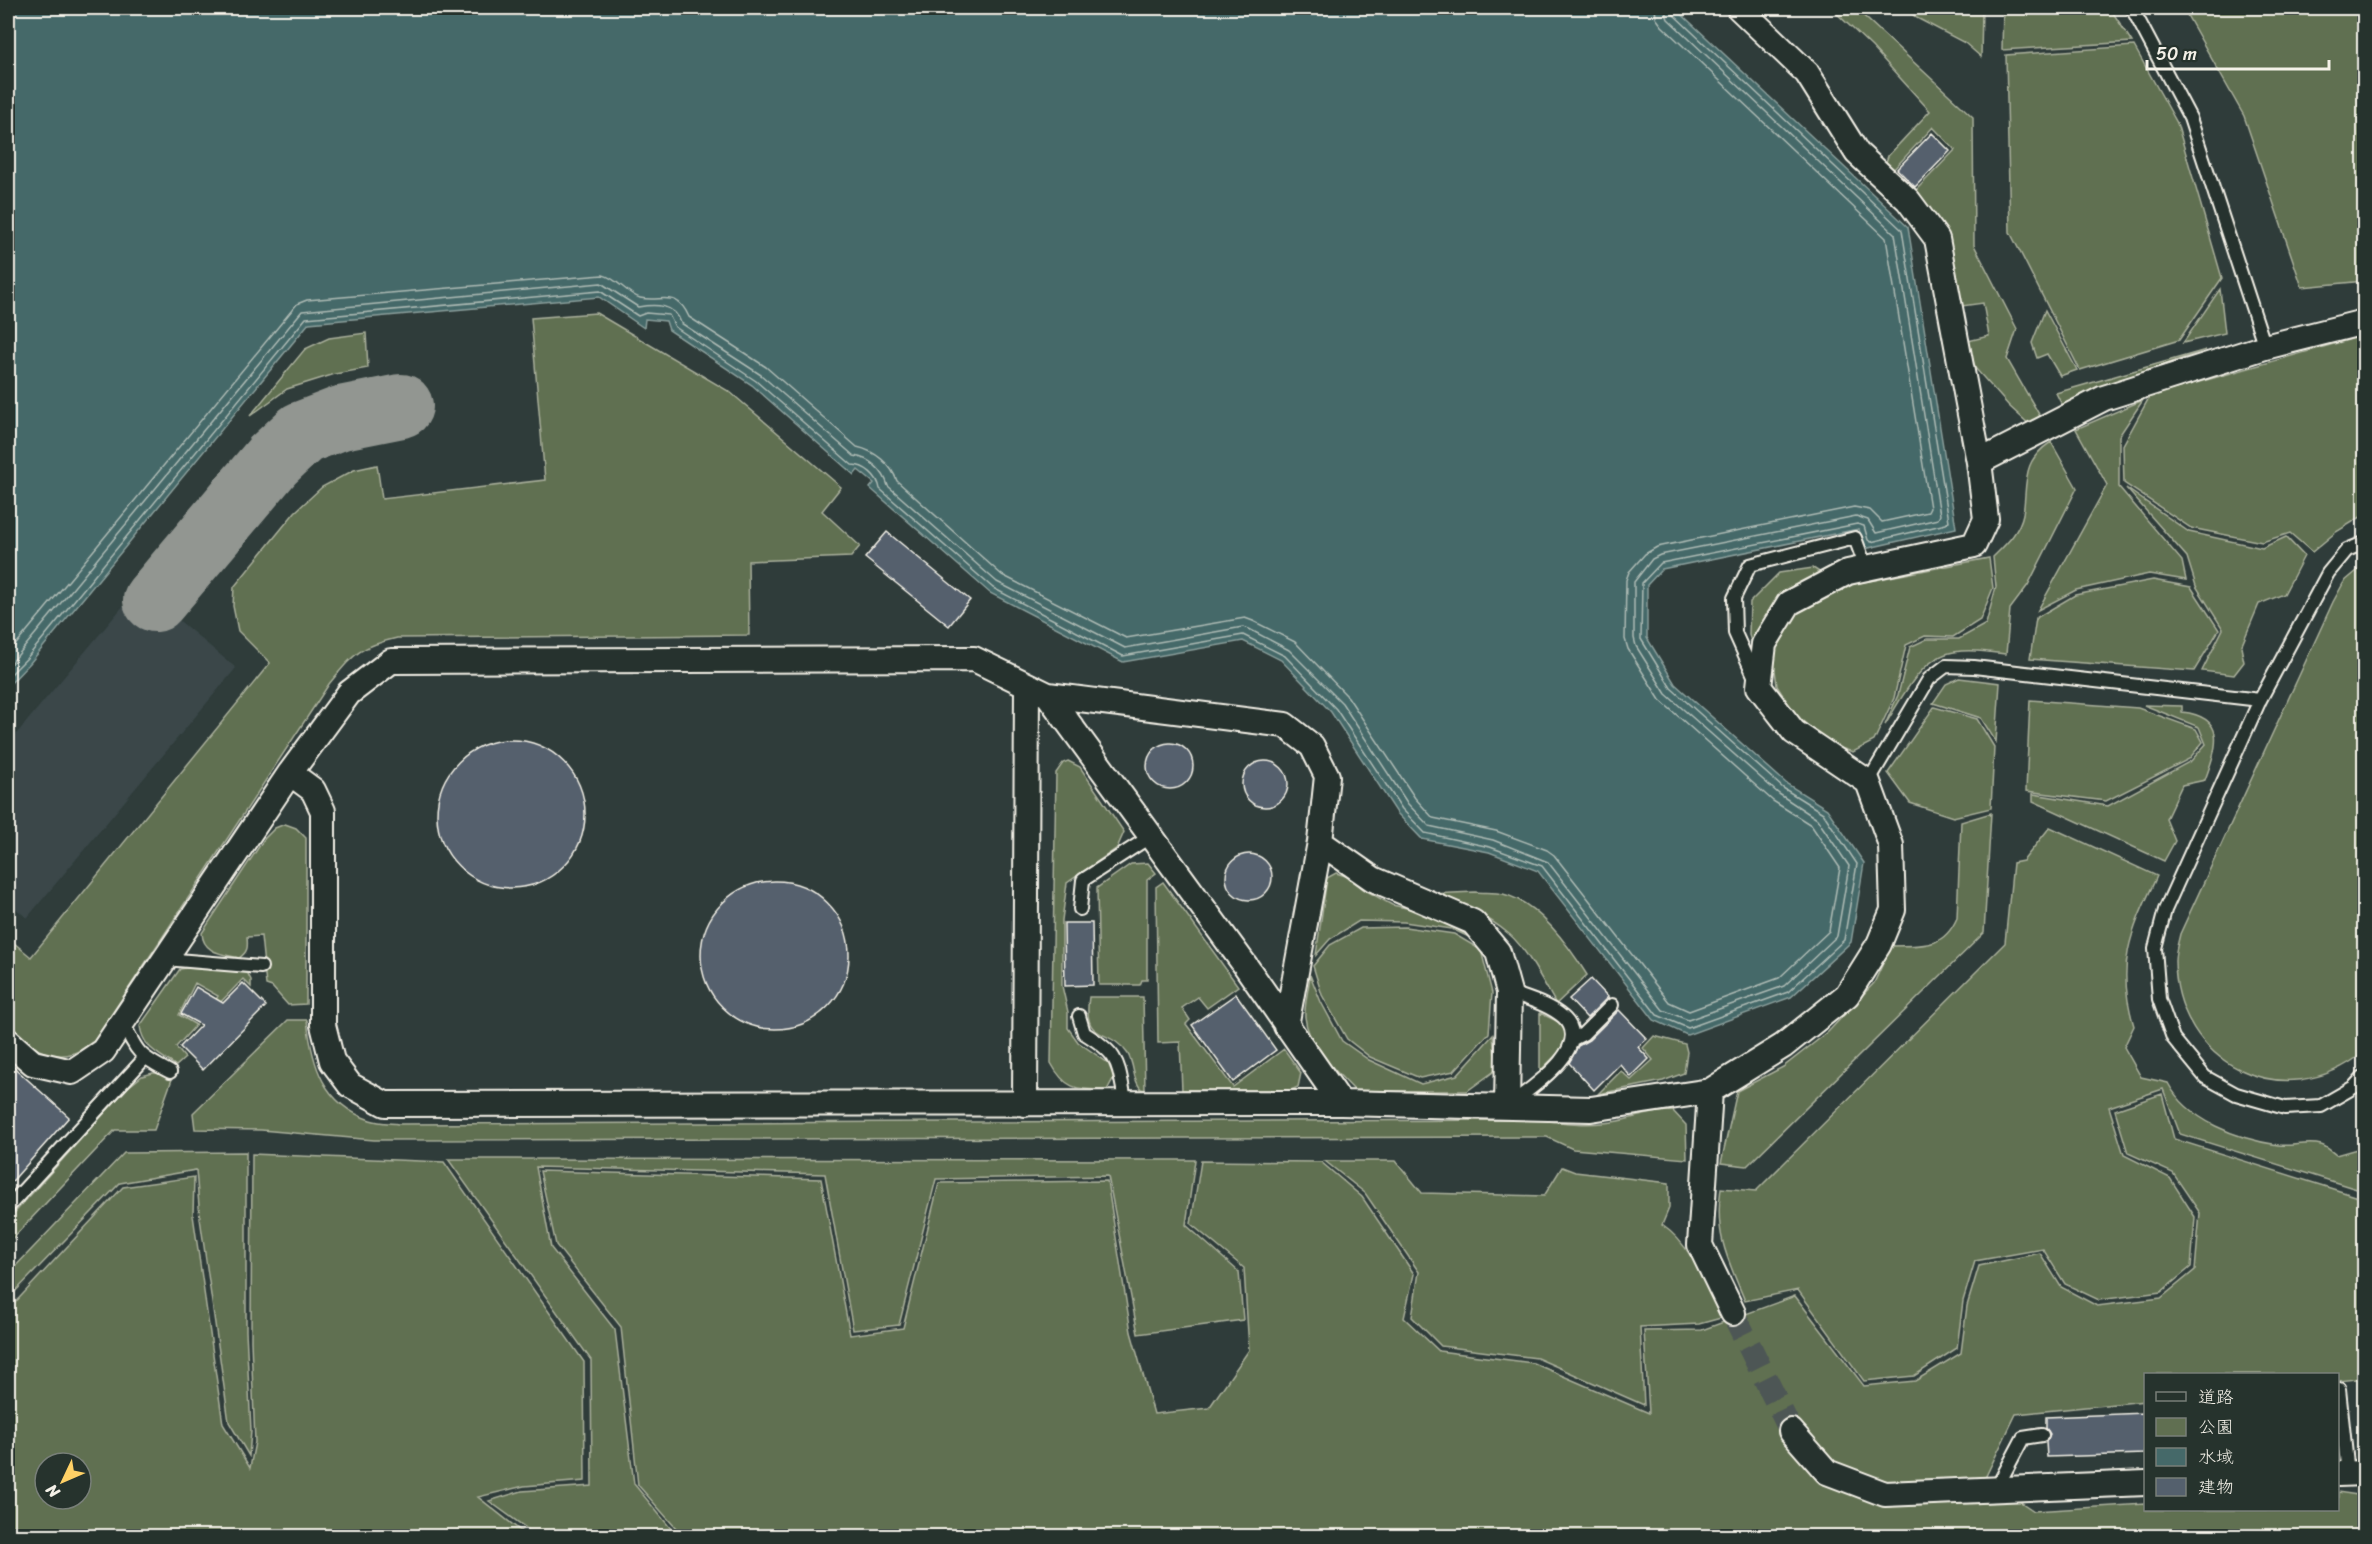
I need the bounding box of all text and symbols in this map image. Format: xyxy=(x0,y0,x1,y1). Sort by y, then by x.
scale bar xyxy=(2147,33,2328,71)
text: 50 m xyxy=(2156,38,2197,70)
legend xyxy=(2144,1373,2339,1511)
text: 道路 xyxy=(2198,1381,2234,1413)
text: 公園 xyxy=(2198,1411,2234,1443)
text: 水域 xyxy=(2198,1441,2234,1473)
north arrow xyxy=(33,1451,93,1511)
text: 建物 xyxy=(2198,1471,2234,1503)
text: N xyxy=(38,1476,68,1506)

